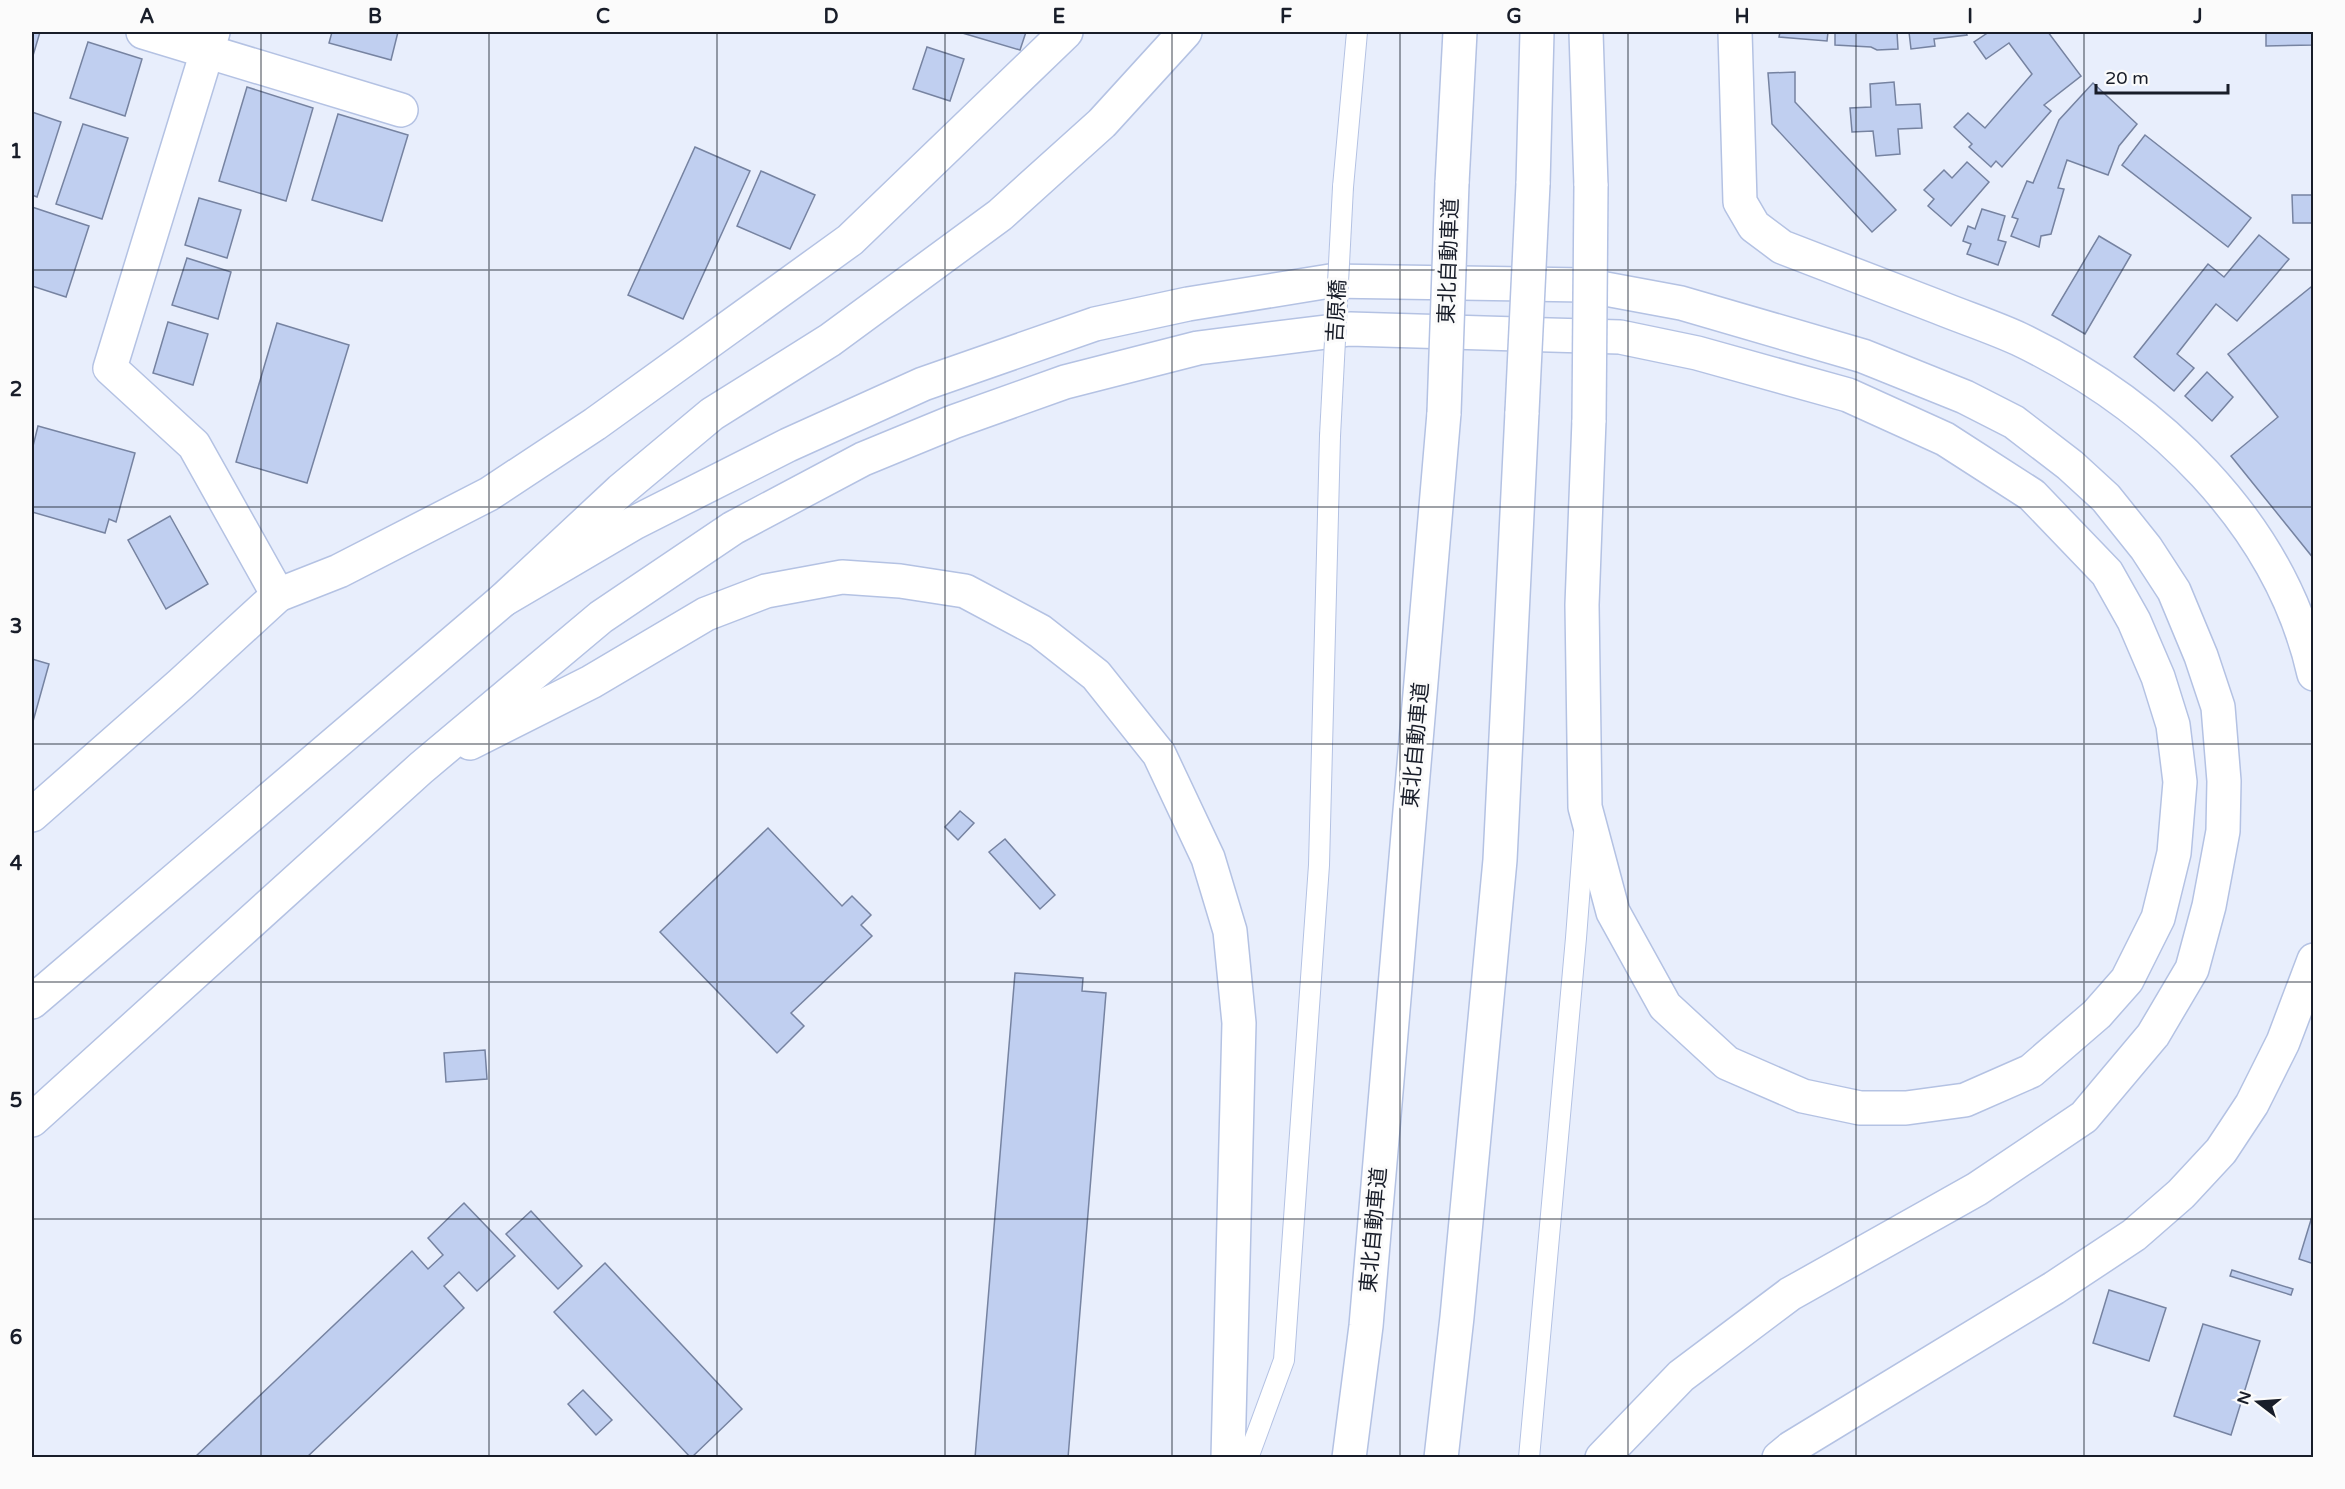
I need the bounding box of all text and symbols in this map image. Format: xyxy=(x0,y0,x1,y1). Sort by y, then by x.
text: A xyxy=(140,5,155,29)
text: B xyxy=(368,5,382,29)
text: C xyxy=(596,5,610,29)
text: D xyxy=(823,5,839,29)
text: E xyxy=(1053,5,1066,29)
text: F xyxy=(1280,5,1292,29)
text: G xyxy=(1506,5,1522,29)
text: H xyxy=(1734,5,1750,29)
text: I xyxy=(1967,5,1973,29)
text: J xyxy=(2192,5,2203,29)
scale bar xyxy=(2096,57,2228,95)
text: 20 m xyxy=(2105,67,2149,89)
text: 1 xyxy=(10,140,22,164)
street label: 東北自動車道 xyxy=(1434,198,1464,324)
street label: 吉原橋 xyxy=(1323,279,1351,343)
text: 2 xyxy=(10,378,22,402)
text: 3 xyxy=(10,615,22,639)
street label: 東北自動車道 xyxy=(1398,681,1434,809)
text: 4 xyxy=(10,852,23,876)
text: 5 xyxy=(10,1089,22,1113)
street label: 東北自動車道 xyxy=(1356,1166,1392,1294)
text: 6 xyxy=(10,1326,22,1350)
north arrow xyxy=(2228,1372,2288,1432)
text: N xyxy=(2233,1389,2256,1407)

